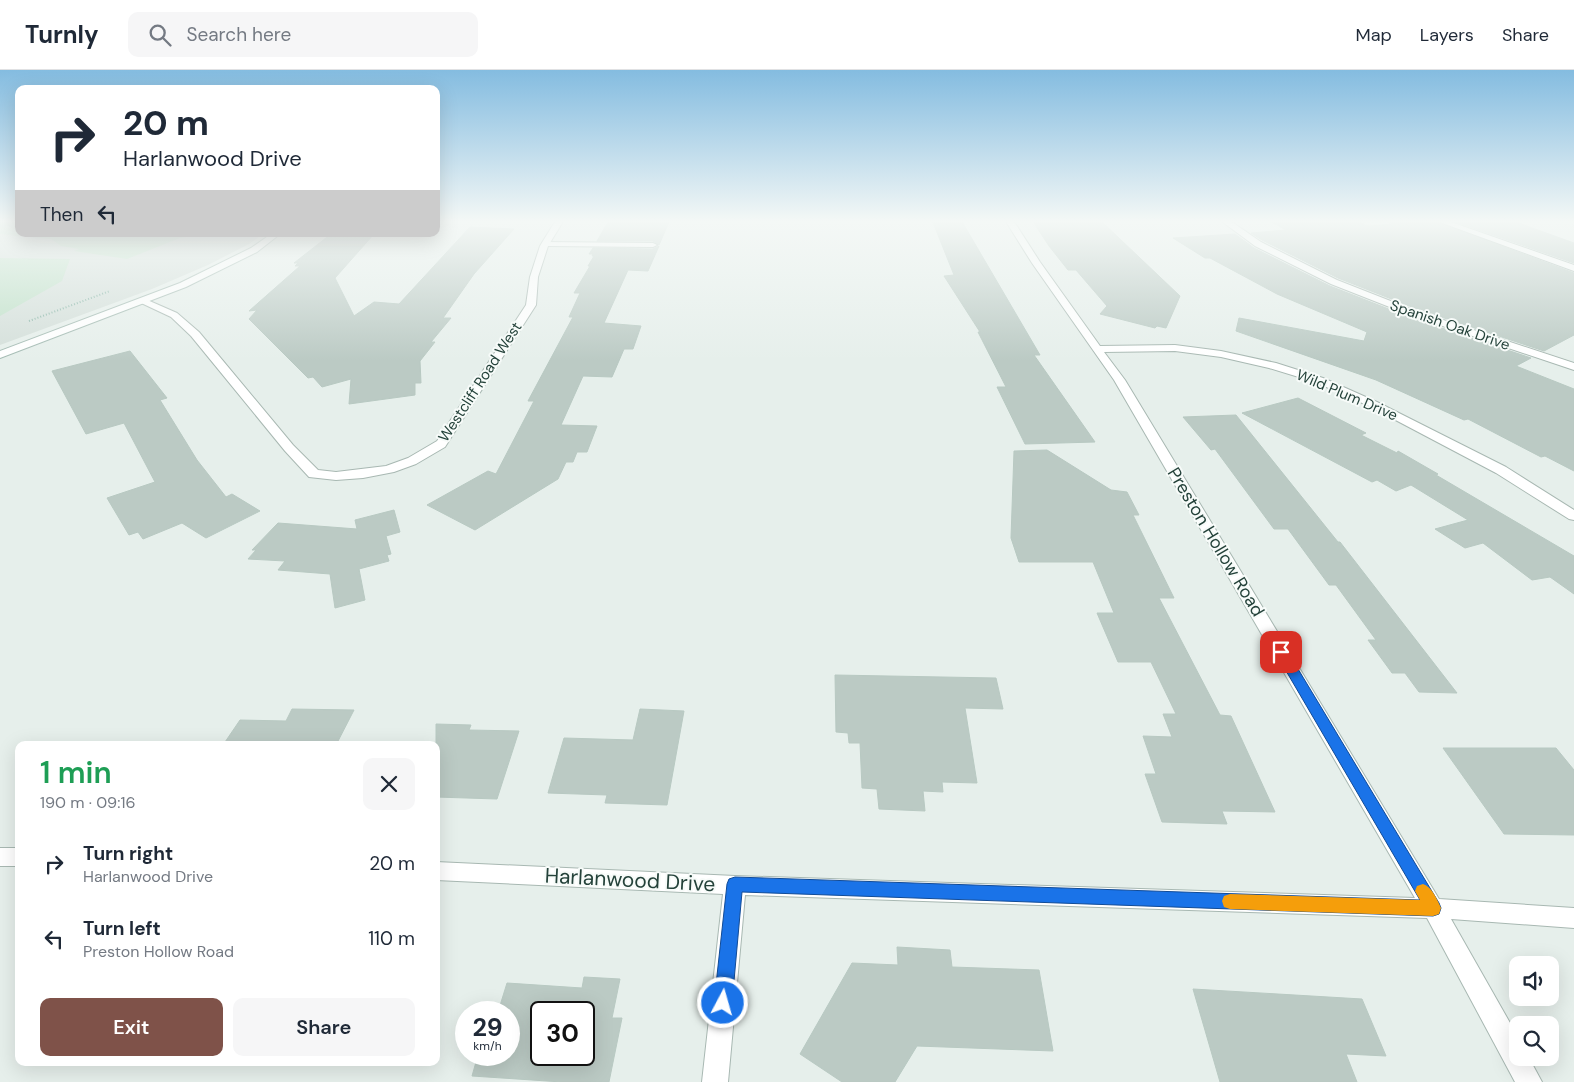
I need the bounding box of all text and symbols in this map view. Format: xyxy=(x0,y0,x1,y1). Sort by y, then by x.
search box xyxy=(128,12,478,57)
text: Turnly xyxy=(25,19,98,50)
icon: search xyxy=(146,21,174,49)
text: Search here xyxy=(186,22,291,47)
text: Map xyxy=(1356,23,1392,47)
text: Layers xyxy=(1420,23,1474,47)
text: Share xyxy=(1502,23,1549,47)
text: 20 m xyxy=(123,100,209,146)
icon: right xyxy=(40,105,105,170)
text: Harlanwood Drive xyxy=(123,144,302,173)
icon: left xyxy=(93,200,121,228)
text: Then xyxy=(40,202,83,227)
street label: Spanish Oak Drive xyxy=(1387,295,1513,355)
street label: Westcliff Road West xyxy=(434,318,526,446)
street label: Wild Plum Drive xyxy=(1293,365,1401,425)
street label: Preston Hollow Road xyxy=(1162,463,1270,621)
pin xyxy=(1260,631,1302,673)
icon: arrive xyxy=(1267,638,1295,666)
text: 1 min xyxy=(40,753,112,792)
button: close xyxy=(363,758,415,810)
text: 190 m · 09:16 xyxy=(40,792,135,813)
text: Turn right xyxy=(83,841,173,866)
icon: right xyxy=(40,850,68,878)
text: 20 m xyxy=(369,851,415,876)
street label: Harlanwood Drive xyxy=(544,862,716,898)
text: Harlanwood Drive xyxy=(83,866,213,887)
text: Turn left xyxy=(83,916,161,941)
icon: left xyxy=(40,925,68,953)
text: 110 m xyxy=(368,926,415,951)
text: Preston Hollow Road xyxy=(83,941,234,962)
map controls xyxy=(1509,956,1559,1066)
button: sound xyxy=(1509,956,1559,1006)
position arrow xyxy=(696,976,748,1028)
button: Exit xyxy=(40,998,223,1056)
button: Share xyxy=(233,998,415,1056)
speed limit sign: 30 xyxy=(530,1001,595,1066)
text: 29 xyxy=(472,1011,503,1044)
button: search xyxy=(1509,1016,1559,1066)
text: km/h xyxy=(473,1038,502,1054)

